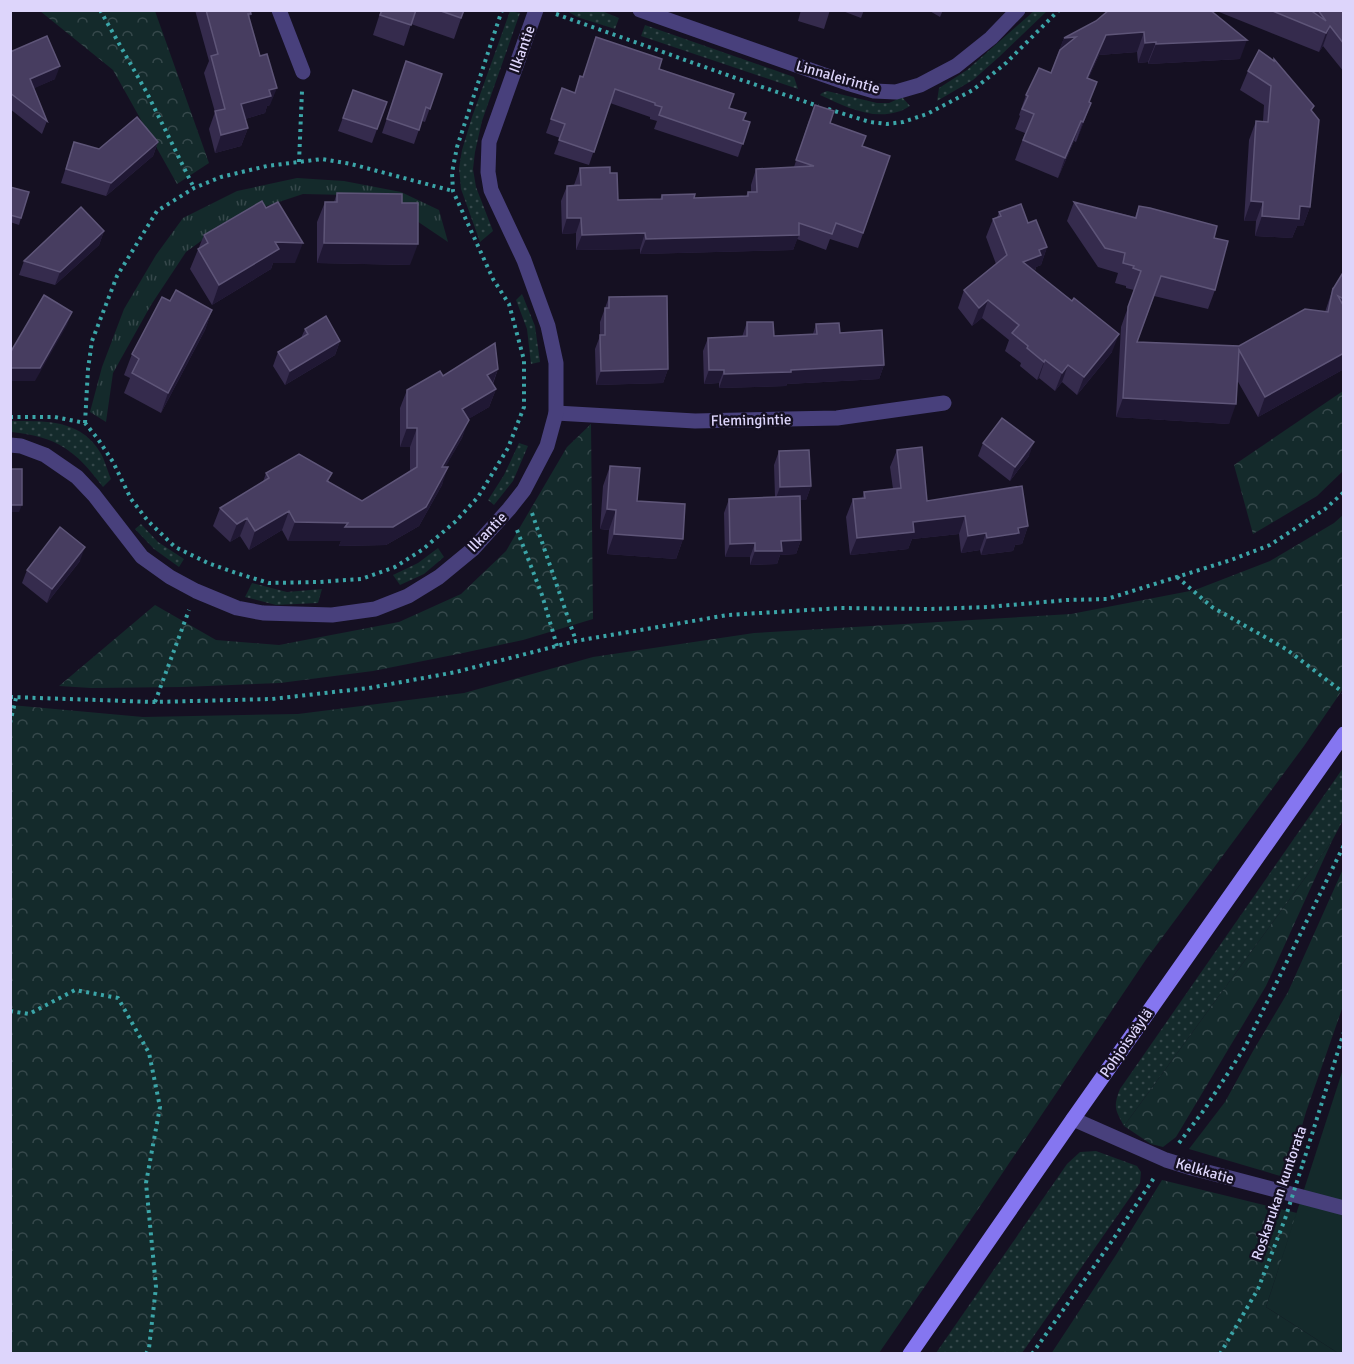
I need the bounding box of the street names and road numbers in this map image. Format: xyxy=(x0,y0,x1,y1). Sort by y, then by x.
street label: Ilkantie xyxy=(505,23,539,75)
street label: Linnaleirintie xyxy=(794,56,882,98)
street label: Flemingintie xyxy=(710,410,792,430)
street label: Ilkantie xyxy=(463,508,511,556)
street label: Pohjoisväylä xyxy=(1096,1005,1156,1081)
street label: Roskarukan kuntorata xyxy=(1248,1123,1310,1263)
street label: Kelkkatie xyxy=(1174,1154,1236,1188)

